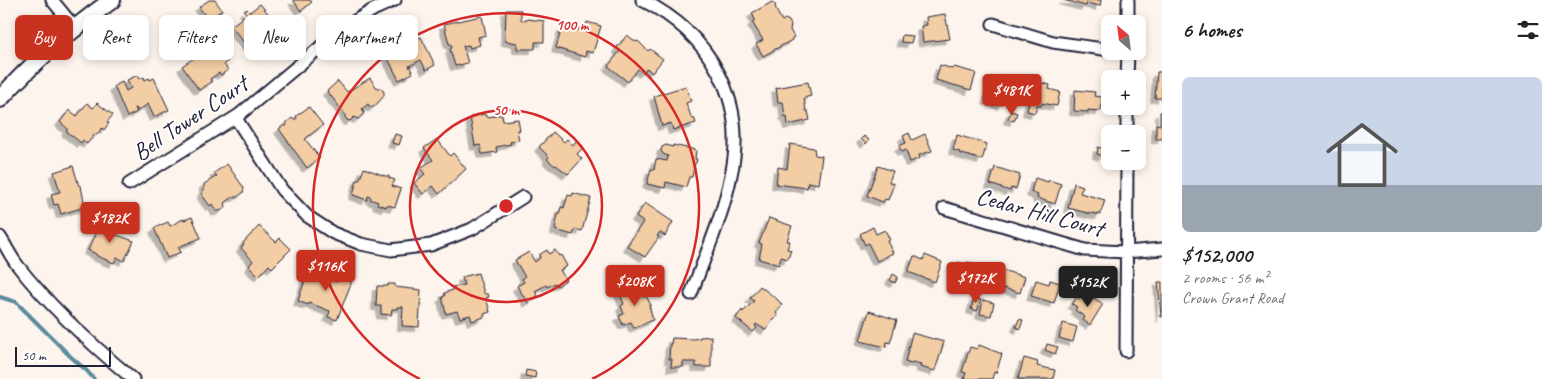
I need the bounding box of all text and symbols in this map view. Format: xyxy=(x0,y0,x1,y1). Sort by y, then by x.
chip: Buy xyxy=(15,15,73,60)
chip: Rent xyxy=(83,15,149,60)
chip: Filters xyxy=(159,15,234,60)
chip: New xyxy=(244,15,306,60)
chip: Apartment xyxy=(316,15,418,60)
north arrow xyxy=(1101,15,1146,60)
map controls xyxy=(1101,15,1146,170)
text: 100 m xyxy=(556,16,590,35)
icon: filters xyxy=(1514,16,1542,44)
text: 6 homes xyxy=(1182,17,1242,43)
street label: Bell Tower Court xyxy=(127,67,256,167)
button: + xyxy=(1101,70,1146,115)
pin: $481K xyxy=(977,74,1047,116)
text: $481K xyxy=(994,80,1030,100)
text: 50 m xyxy=(493,101,520,120)
icon: home xyxy=(1317,110,1407,200)
button: − xyxy=(1101,125,1146,170)
street label: Cedar Hill Court xyxy=(973,181,1110,244)
centre of rings xyxy=(497,197,515,215)
pin: $182K xyxy=(75,202,145,244)
text: $182K xyxy=(92,208,128,228)
text: $152,000 xyxy=(1182,242,1252,268)
pin: $116K xyxy=(291,250,361,292)
text: $116K xyxy=(307,256,345,276)
pin: $172K xyxy=(941,262,1011,304)
pin: $208K xyxy=(600,264,670,307)
pin: $152K xyxy=(1053,266,1123,308)
text: $172K xyxy=(958,268,994,288)
text: 2 rooms · 56 m² xyxy=(1182,268,1268,288)
text: $208K xyxy=(617,271,653,291)
text: $152K xyxy=(1070,272,1106,292)
text: Crown Grant Road xyxy=(1182,288,1284,308)
scale bar xyxy=(15,344,111,367)
text: 50 m xyxy=(22,347,46,364)

